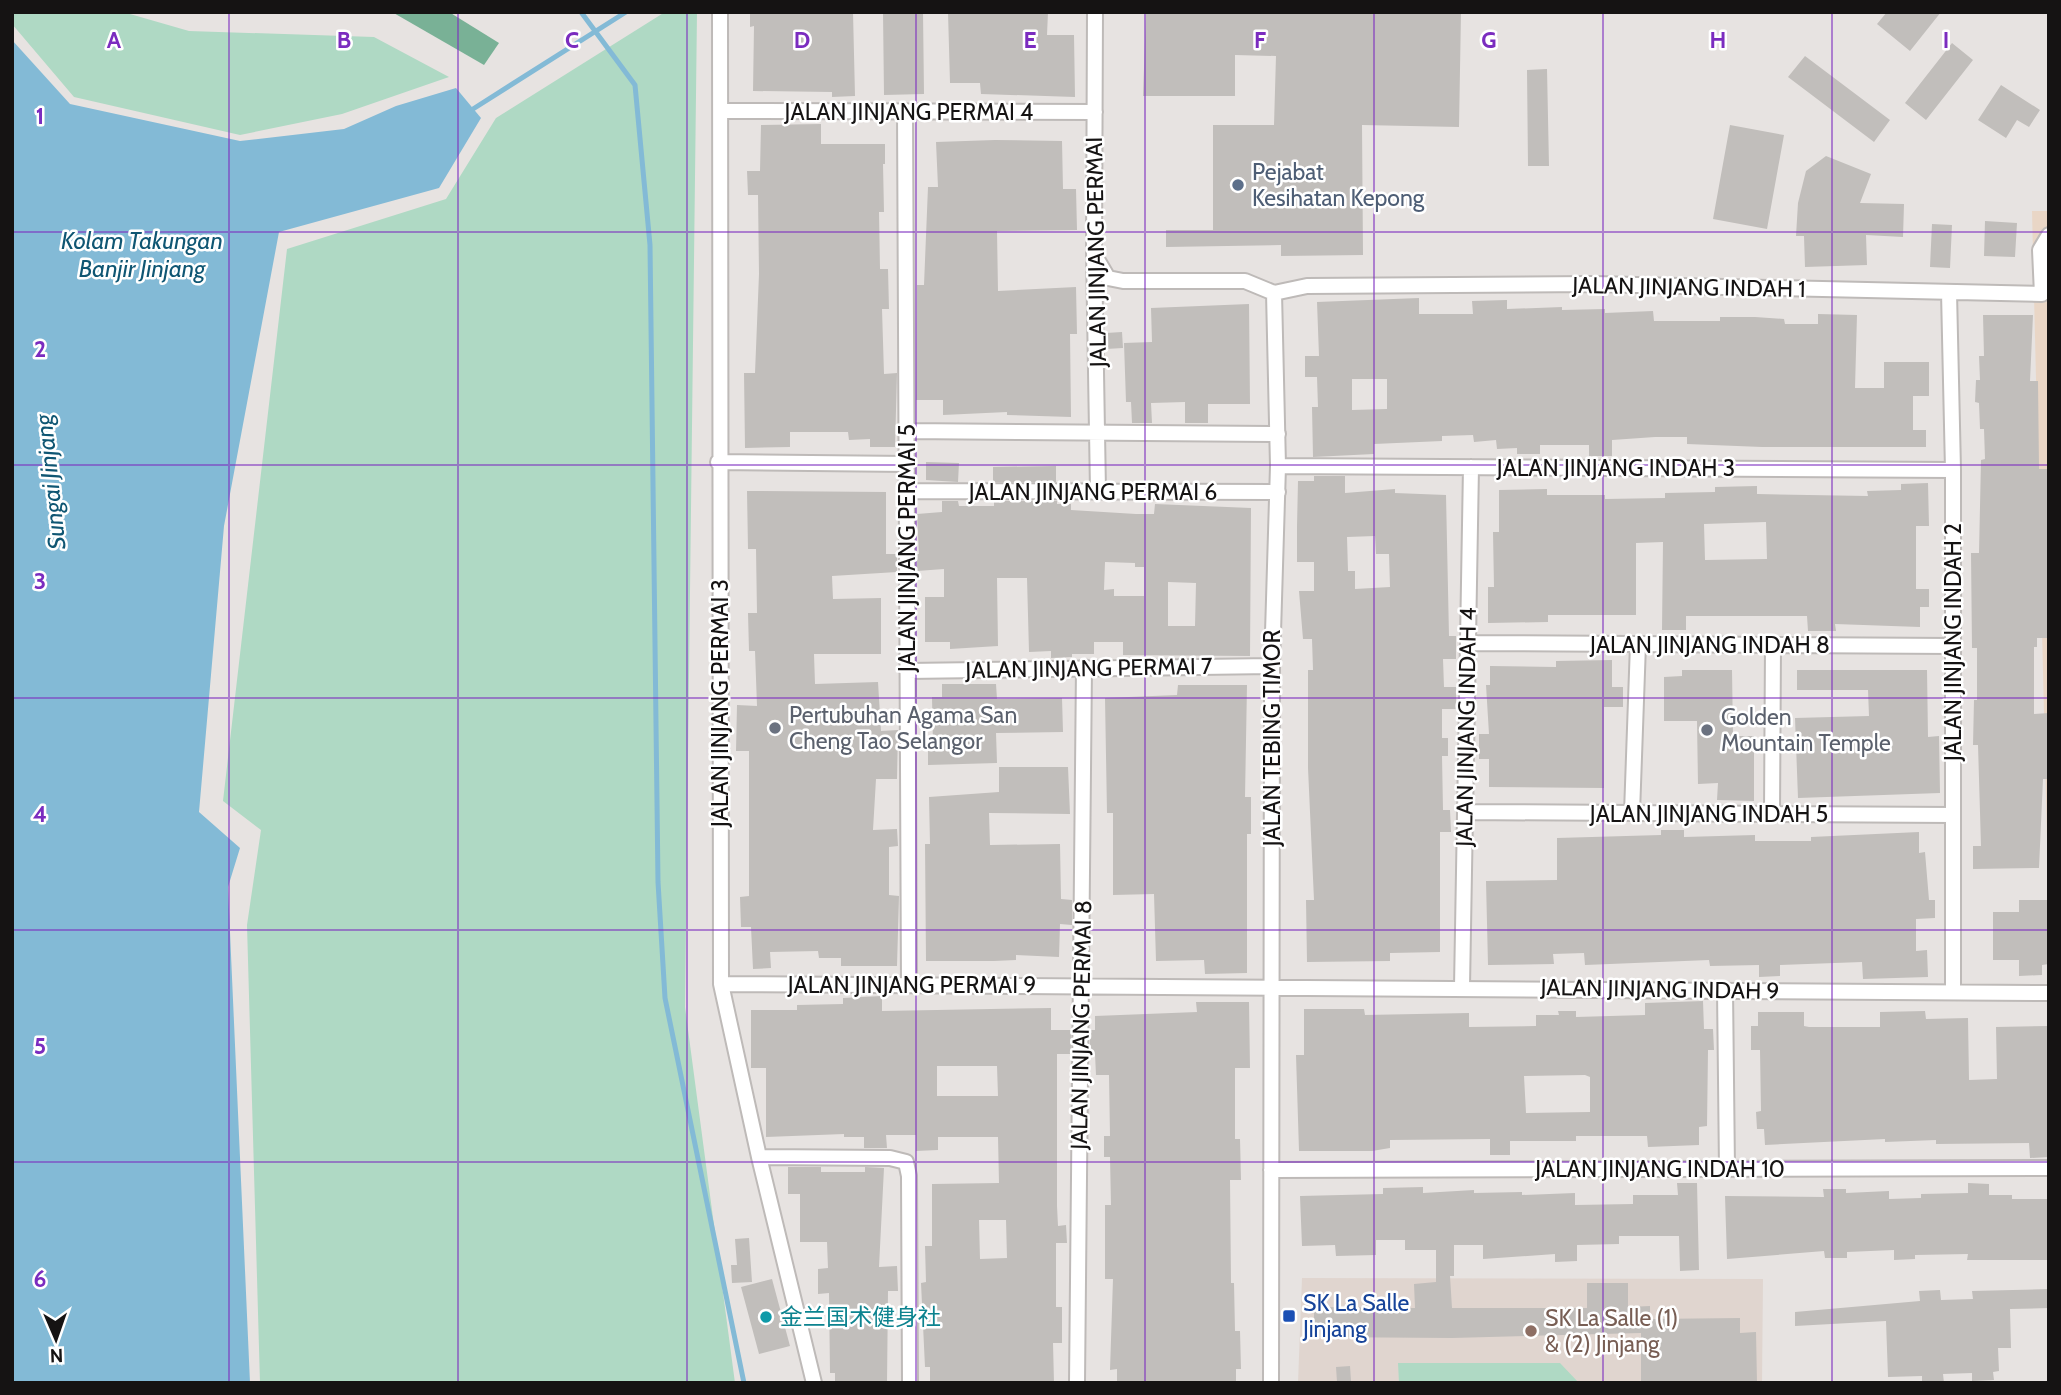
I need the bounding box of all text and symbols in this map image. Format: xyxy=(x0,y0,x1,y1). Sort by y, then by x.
text: A xyxy=(107,26,122,54)
text: B xyxy=(337,26,351,54)
text: C xyxy=(565,26,579,54)
text: D xyxy=(794,26,810,54)
text: E xyxy=(1023,26,1037,54)
text: F xyxy=(1254,26,1266,54)
text: G xyxy=(1481,26,1497,54)
text: H xyxy=(1710,26,1726,54)
text: I xyxy=(1943,26,1949,54)
street label: JALAN JINJANG PERMAI 4 xyxy=(784,98,1033,126)
text: 1 xyxy=(36,102,44,130)
street label: JALAN JINJANG PERMAI xyxy=(1080,137,1112,368)
place label: Pejabat Kesihatan Kepong xyxy=(1252,158,1425,212)
marker: Pejabat Kesihatan Kepong xyxy=(1230,177,1246,193)
water label: Kolam Takungan Banjir Jinjang xyxy=(61,226,223,283)
street label: JALAN JINJANG INDAH 1 xyxy=(1571,271,1806,303)
text: 2 xyxy=(34,335,46,363)
water label: Sungai Jinjang xyxy=(28,412,72,551)
street label: JALAN JINJANG PERMAI 5 xyxy=(893,424,921,673)
street label: JALAN JINJANG INDAH 3 xyxy=(1496,454,1735,482)
street label: JALAN JINJANG PERMAI 6 xyxy=(968,478,1217,506)
street label: JALAN JINJANG INDAH 2 xyxy=(1939,523,1967,762)
text: 3 xyxy=(34,567,46,595)
street label: JALAN JINJANG PERMAI 3 xyxy=(706,579,734,828)
street label: JALAN JINJANG INDAH 4 xyxy=(1450,607,1482,848)
street label: JALAN TEBING TIMOR xyxy=(1258,630,1286,847)
street label: JALAN JINJANG INDAH 8 xyxy=(1589,631,1830,659)
street label: JALAN JINJANG PERMAI 7 xyxy=(964,652,1213,684)
place label: Pertubuhan Agama San Cheng Tao Selangor xyxy=(789,701,1017,755)
place label: Golden Mountain Temple xyxy=(1721,703,1891,757)
marker: Pertubuhan Agama San Cheng Tao Selangor xyxy=(767,720,783,736)
marker: Golden Mountain Temple xyxy=(1699,722,1715,738)
text: 4 xyxy=(33,800,47,828)
street label: JALAN JINJANG INDAH 5 xyxy=(1589,800,1828,828)
street label: JALAN JINJANG PERMAI 8 xyxy=(1065,900,1097,1151)
street label: JALAN JINJANG PERMAI 9 xyxy=(787,971,1036,999)
street label: JALAN JINJANG INDAH 9 xyxy=(1539,973,1780,1005)
text: 5 xyxy=(34,1032,46,1060)
street label: JALAN JINJANG INDAH 10 xyxy=(1534,1155,1785,1183)
text: 6 xyxy=(34,1265,46,1293)
place label: SK La Salle Jinjang xyxy=(1302,1289,1410,1343)
place label: 金兰国术健身社 xyxy=(780,1303,941,1331)
north arrow xyxy=(21,1304,91,1374)
place label: SK La Salle (1) & (2) Jinjang xyxy=(1545,1304,1678,1358)
marker: SK La Salle Jinjang xyxy=(1281,1308,1297,1324)
marker: 金兰国术健身社 xyxy=(758,1309,774,1325)
marker: SK La Salle (1) & (2) Jinjang xyxy=(1523,1323,1539,1339)
text: N xyxy=(49,1344,64,1367)

